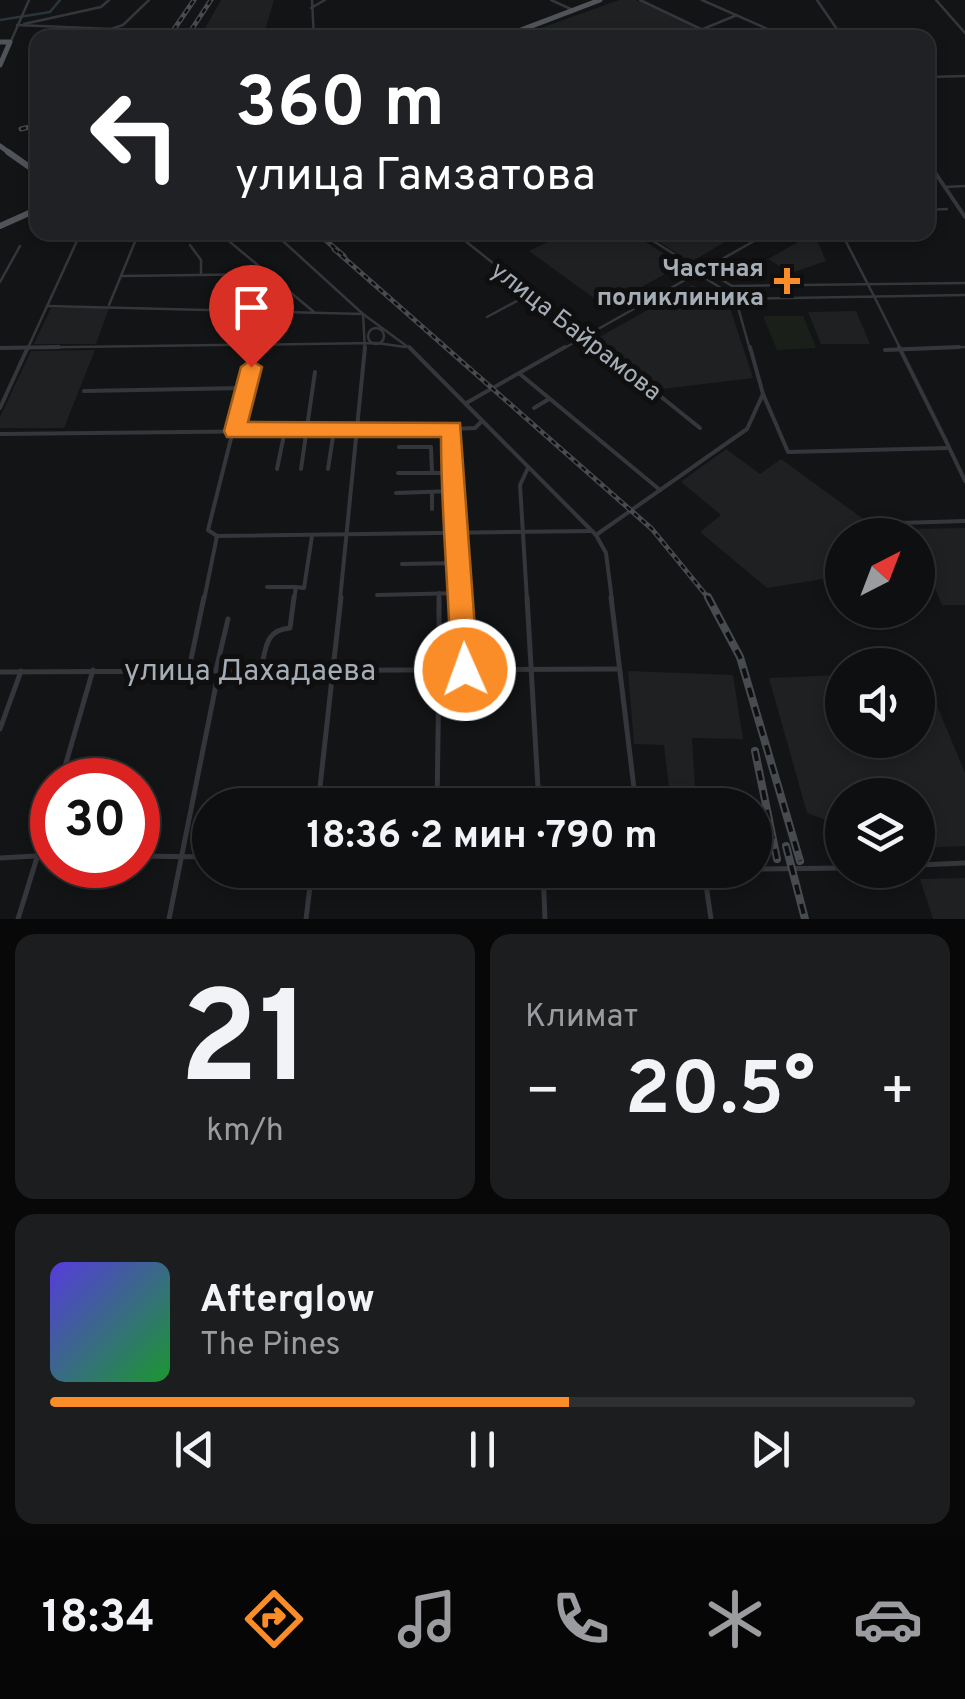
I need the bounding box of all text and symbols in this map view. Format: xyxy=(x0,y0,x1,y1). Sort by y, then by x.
text: 360 m xyxy=(235,62,445,151)
icon: left xyxy=(70,70,200,200)
text: улица Гамзатова xyxy=(235,149,596,206)
place label: Частная поликлиника xyxy=(597,254,764,315)
street label: улица Байрамова xyxy=(483,256,667,409)
pin xyxy=(209,265,294,368)
marker: Частная поликлиника xyxy=(774,268,800,294)
icon: arrive xyxy=(224,280,279,335)
north arrow xyxy=(825,518,935,628)
map controls xyxy=(825,518,935,888)
position arrow xyxy=(413,618,517,722)
button: sound xyxy=(825,648,935,758)
street label: улица Дахадаева xyxy=(124,654,376,691)
speed limit sign: 30 xyxy=(30,758,160,888)
button: layers xyxy=(825,778,935,888)
text: 18:36 · 2 мин · 790 m xyxy=(307,813,657,862)
text: 21 xyxy=(179,964,311,1129)
text: Климат xyxy=(525,998,638,1038)
text: 20.5° xyxy=(625,1046,815,1141)
text: − xyxy=(525,1059,560,1129)
text: + xyxy=(880,1059,915,1129)
text: km/h xyxy=(206,1112,284,1152)
text: Afterglow xyxy=(200,1277,375,1326)
text: The Pines xyxy=(200,1326,341,1366)
icon: previous xyxy=(167,1422,222,1477)
icon: pause xyxy=(455,1422,510,1477)
icon: next xyxy=(743,1422,798,1477)
icon: directions xyxy=(239,1584,309,1654)
icon: music xyxy=(392,1584,462,1654)
icon: phone xyxy=(546,1584,616,1654)
icon: climate xyxy=(700,1584,770,1654)
icon: car xyxy=(853,1584,923,1654)
text: 18:34 xyxy=(42,1591,155,1648)

